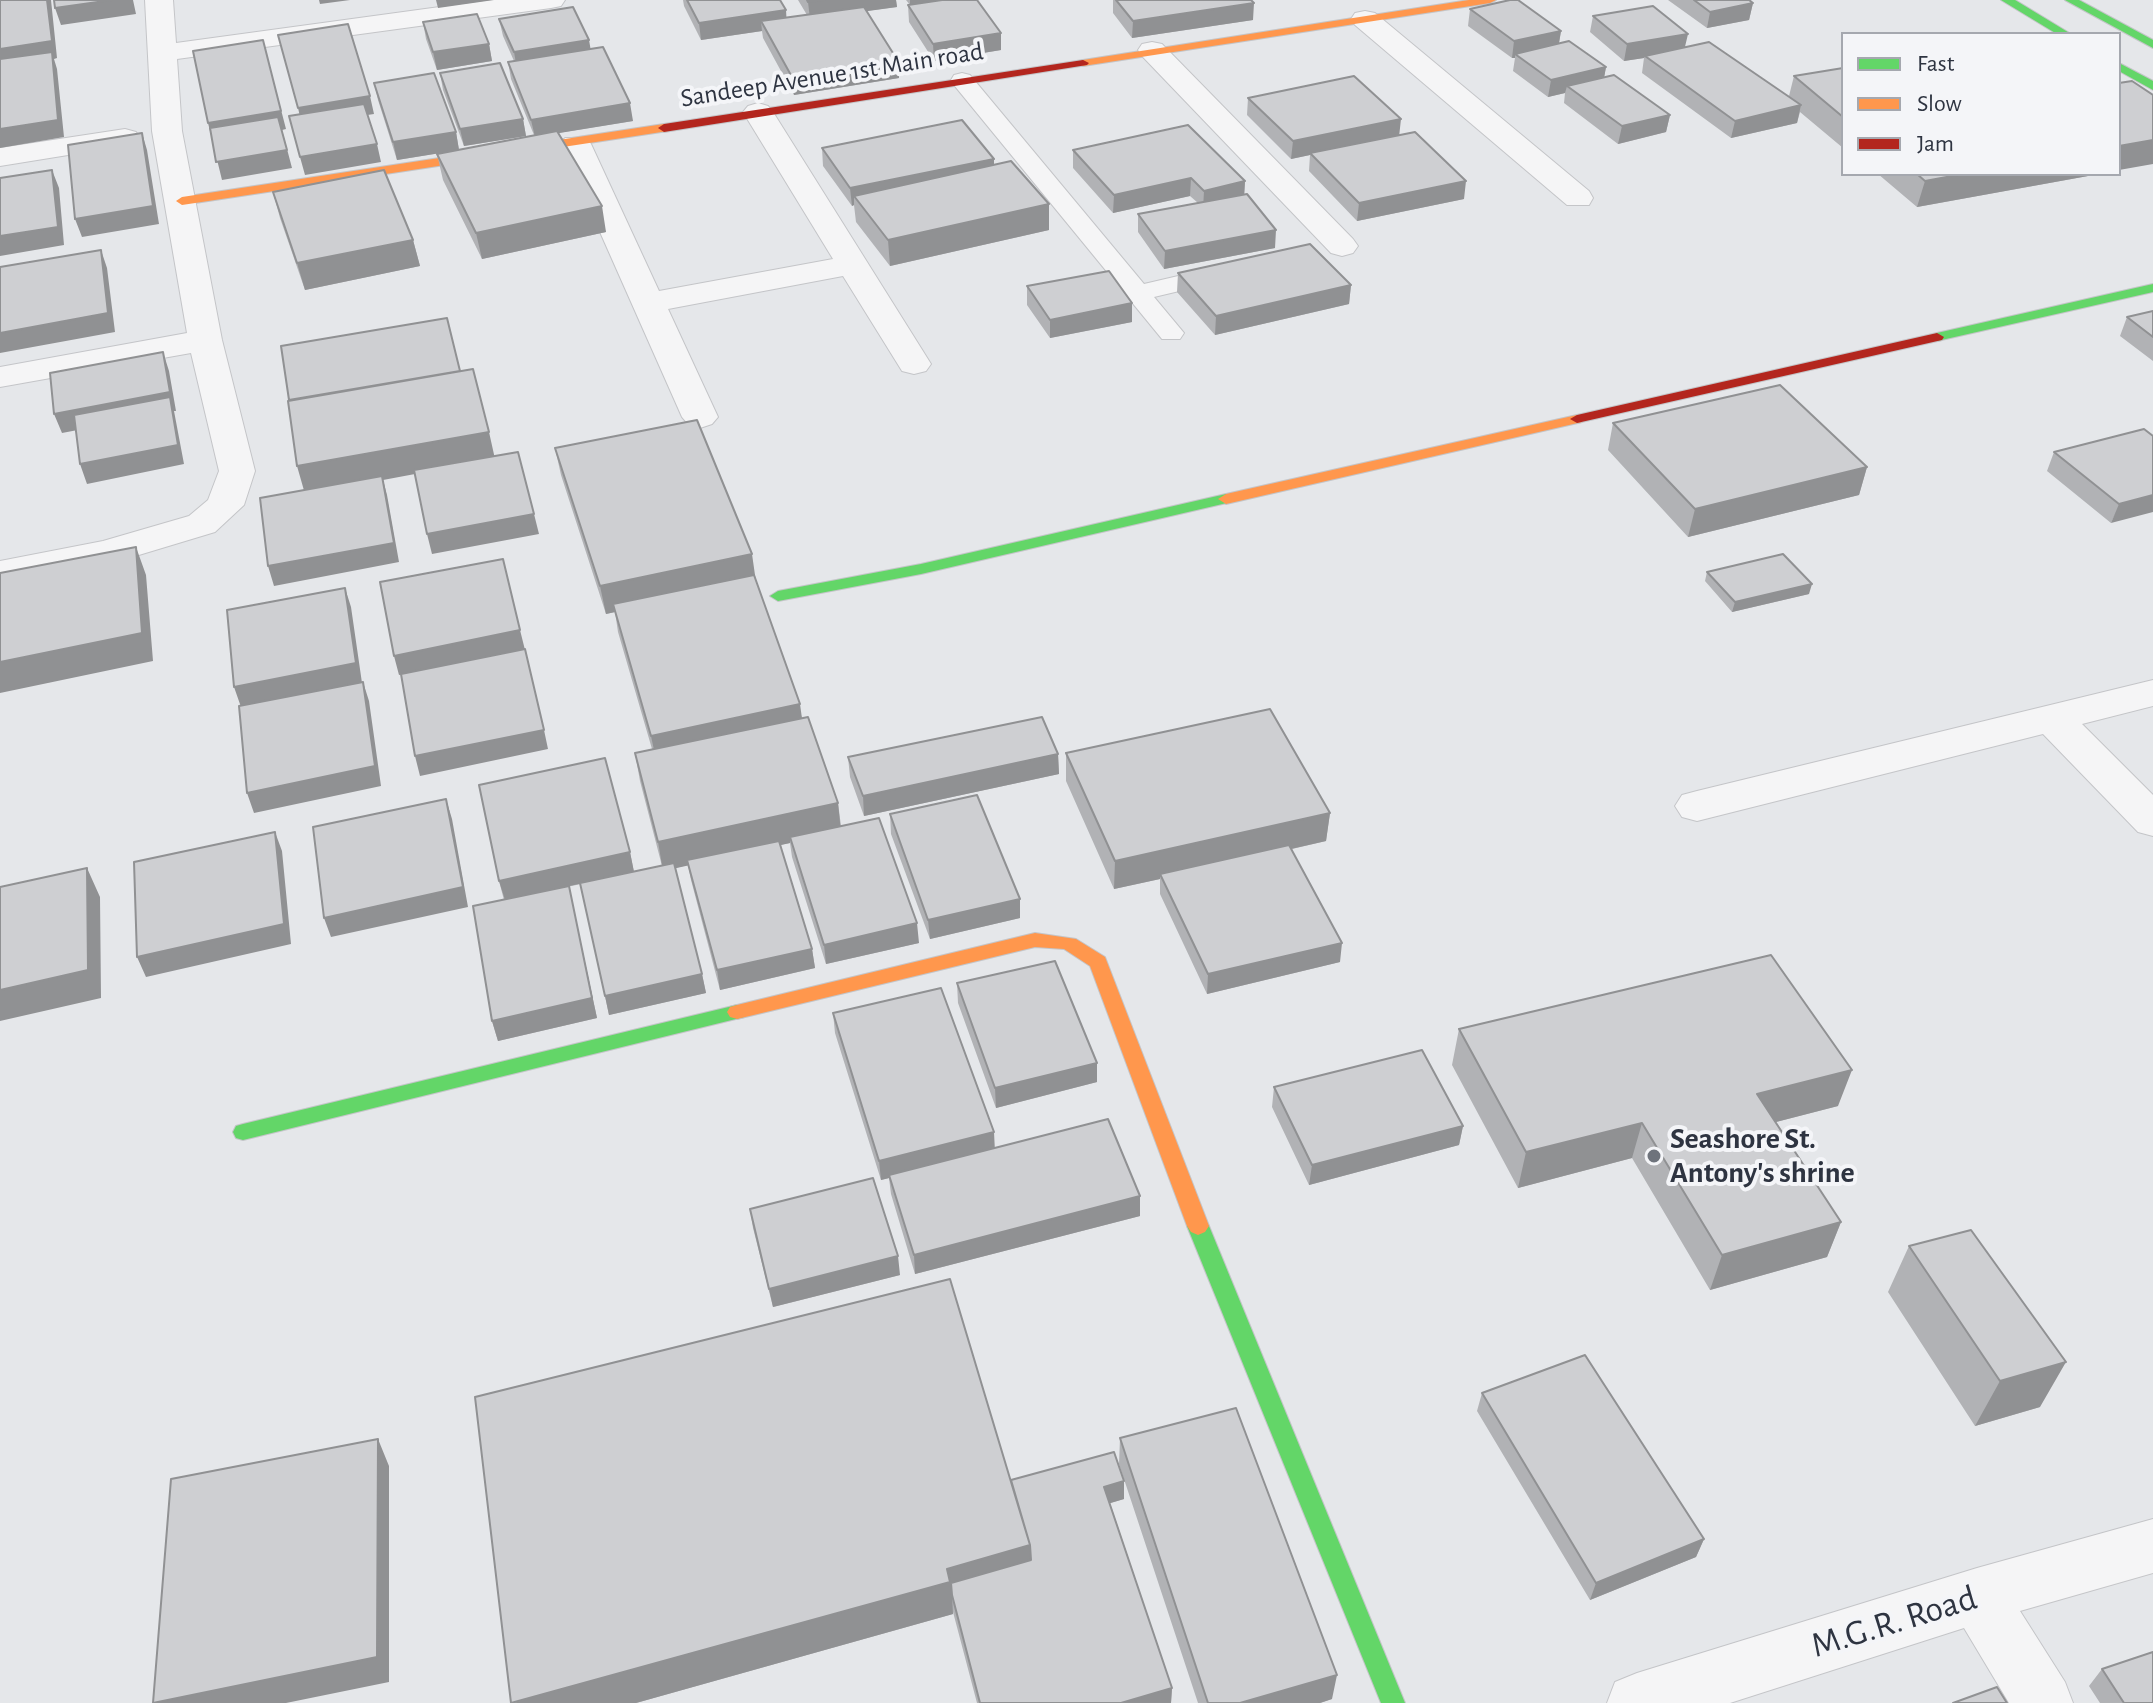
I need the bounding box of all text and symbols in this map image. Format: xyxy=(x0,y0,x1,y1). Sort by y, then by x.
legend xyxy=(1841,32,2121,176)
street label: Sandeep Avenue 1st Main road xyxy=(678,36,986,114)
text: Fast xyxy=(1917,52,1954,76)
text: Slow xyxy=(1917,92,1962,116)
text: Jam xyxy=(1917,132,1954,156)
place label: Seashore St. Antony's shrine xyxy=(1670,1121,1855,1192)
marker: Seashore St. Antony's shrine xyxy=(1645,1147,1663,1165)
street label: M.G.R. Road xyxy=(1806,1576,1982,1668)

